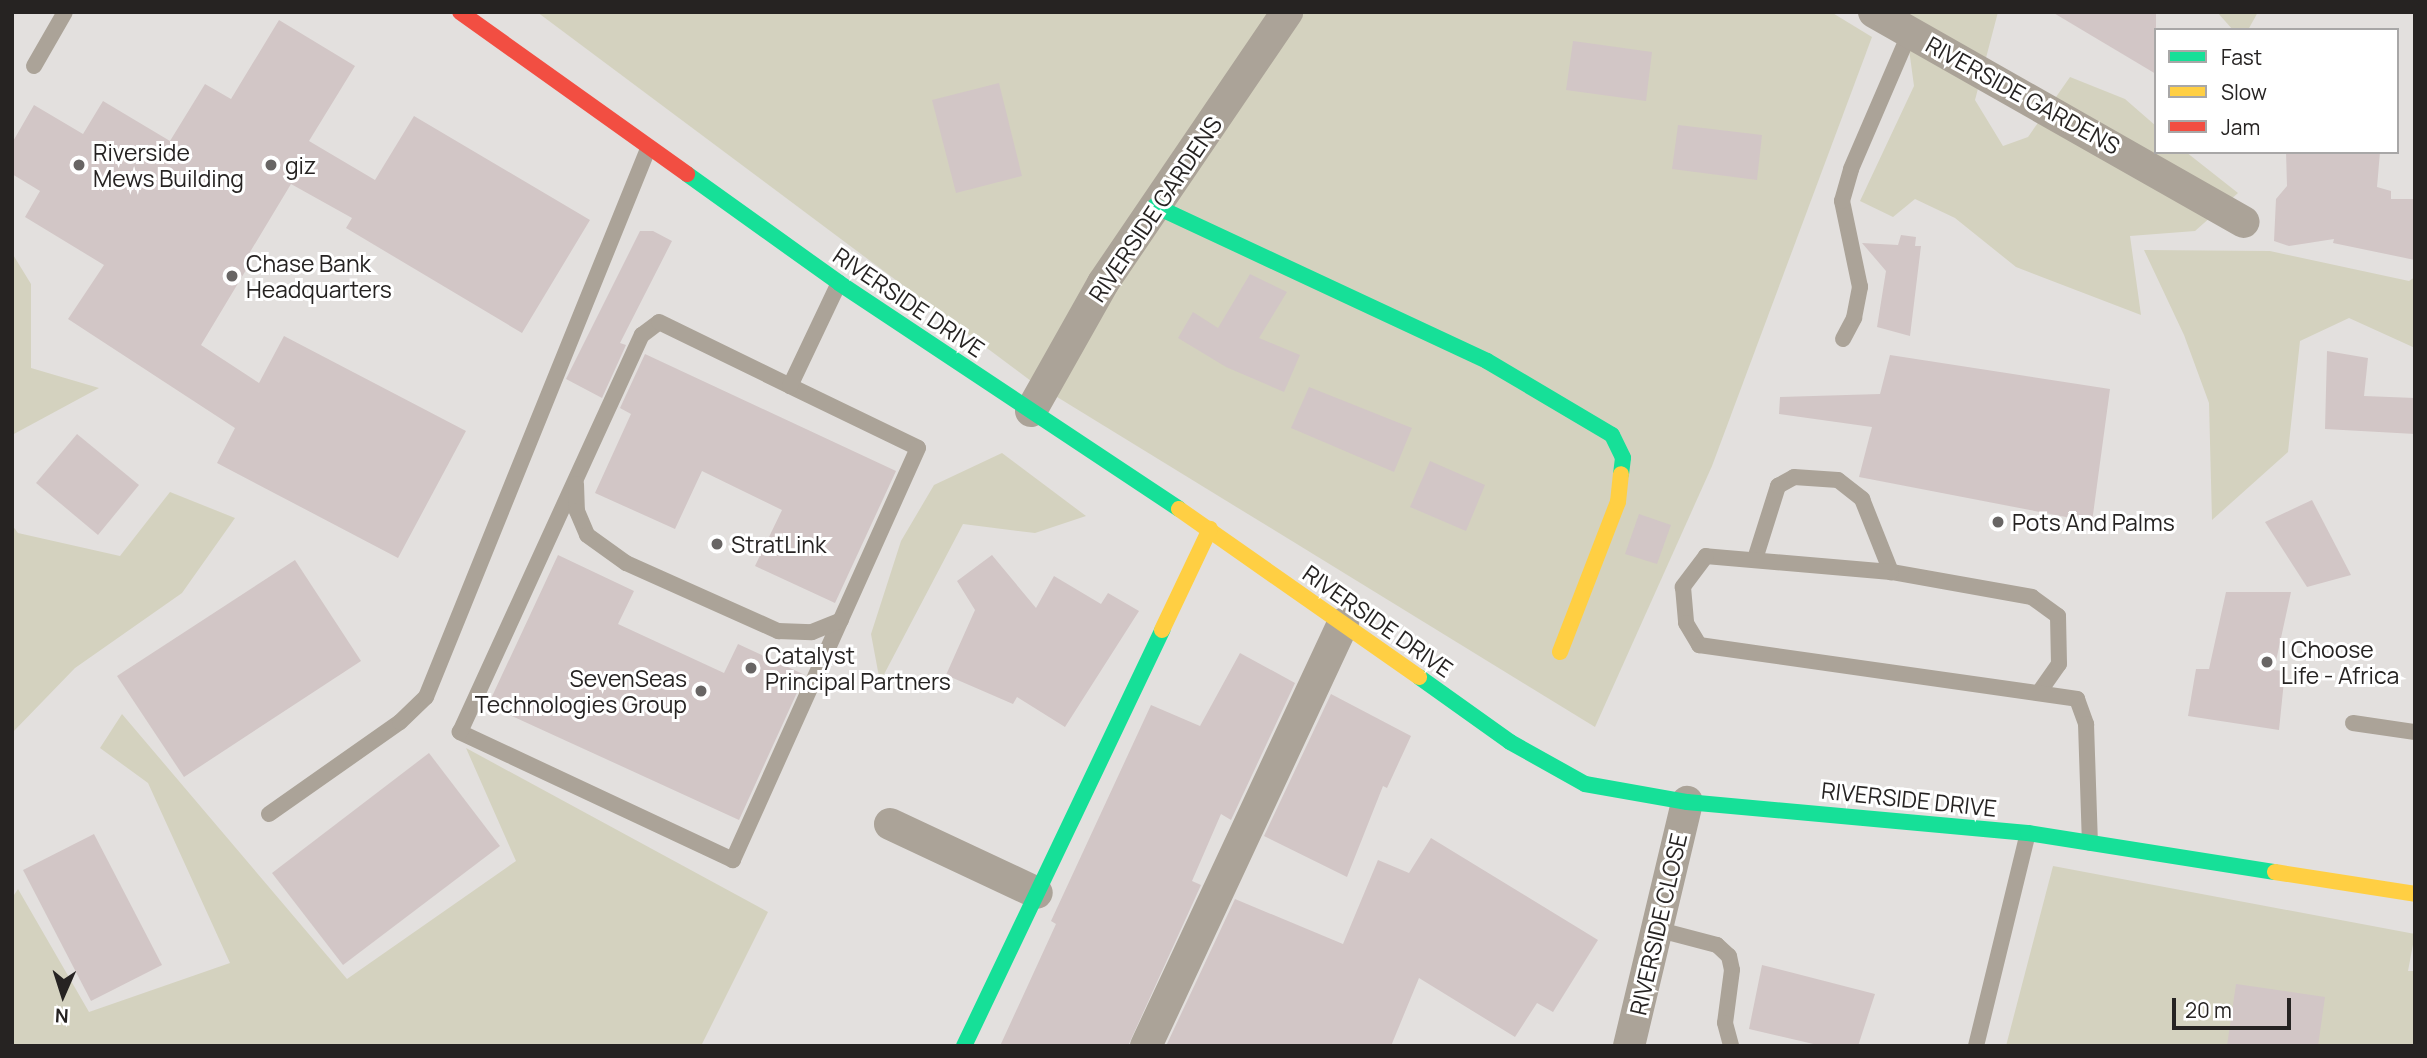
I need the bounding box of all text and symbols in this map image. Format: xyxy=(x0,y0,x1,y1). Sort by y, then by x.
legend xyxy=(2154,28,2399,154)
street label: RIVERSIDE GARDENS xyxy=(1921,30,2125,160)
text: Fast xyxy=(2221,43,2262,71)
text: Slow xyxy=(2221,78,2267,106)
street label: RIVERSIDE GARDENS xyxy=(1083,111,1227,307)
text: Jam xyxy=(2221,113,2260,141)
place label: Riverside Mews Building xyxy=(93,138,244,192)
place label: giz xyxy=(285,151,316,179)
marker: Riverside Mews Building xyxy=(71,157,87,173)
marker: giz xyxy=(263,157,279,173)
street label: RIVERSIDE DRIVE xyxy=(828,241,990,363)
place label: Chase Bank Headquarters xyxy=(246,249,392,303)
marker: Chase Bank Headquarters xyxy=(224,268,240,284)
place label: Pots And Palms xyxy=(2012,508,2175,536)
marker: Pots And Palms xyxy=(1990,514,2006,530)
place label: StratLink xyxy=(731,530,826,558)
marker: StratLink xyxy=(709,536,725,552)
street label: RIVERSIDE DRIVE xyxy=(1298,559,1458,683)
place label: I Choose Life - Africa xyxy=(2281,635,2399,689)
place label: Catalyst Principal Partners xyxy=(765,641,951,695)
marker: I Choose Life - Africa xyxy=(2259,654,2275,670)
marker: Catalyst Principal Partners xyxy=(743,660,759,676)
place label: SevenSeas Technologies Group xyxy=(475,664,687,718)
marker: SevenSeas Technologies Group xyxy=(693,683,709,699)
street label: RIVERSIDE DRIVE xyxy=(1820,776,1998,822)
street label: RIVERSIDE CLOSE xyxy=(1624,830,1692,1018)
north arrow xyxy=(28,960,98,1030)
scale bar xyxy=(2175,984,2294,1028)
text: 20 m xyxy=(2185,996,2232,1024)
text: N xyxy=(54,1003,69,1029)

